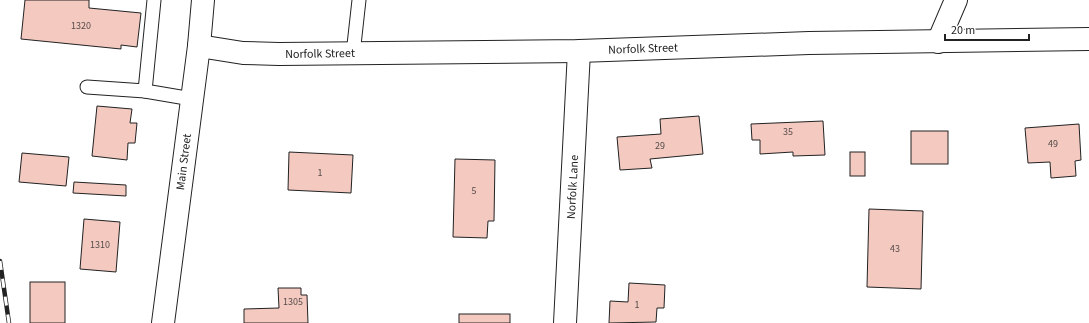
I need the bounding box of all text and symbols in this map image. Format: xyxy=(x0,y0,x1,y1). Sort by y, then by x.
scale bar xyxy=(945,16,1029,42)
house number: 1320 xyxy=(71,19,91,33)
text: 20 m xyxy=(951,22,975,39)
street label: Norfolk Street xyxy=(608,39,678,59)
street label: Norfolk Street xyxy=(285,45,355,63)
house number: 35 xyxy=(783,125,793,139)
street label: Main Street xyxy=(172,133,196,191)
house number: 49 xyxy=(1048,137,1058,151)
house number: 29 xyxy=(655,139,665,153)
street label: Norfolk Lane xyxy=(563,154,583,219)
house number: 1 xyxy=(318,166,323,180)
house number: 5 xyxy=(472,184,477,198)
house number: 1310 xyxy=(90,238,110,252)
house number: 43 xyxy=(890,242,900,256)
house number: 1305 xyxy=(283,295,303,309)
house number: 1 xyxy=(635,298,640,312)

